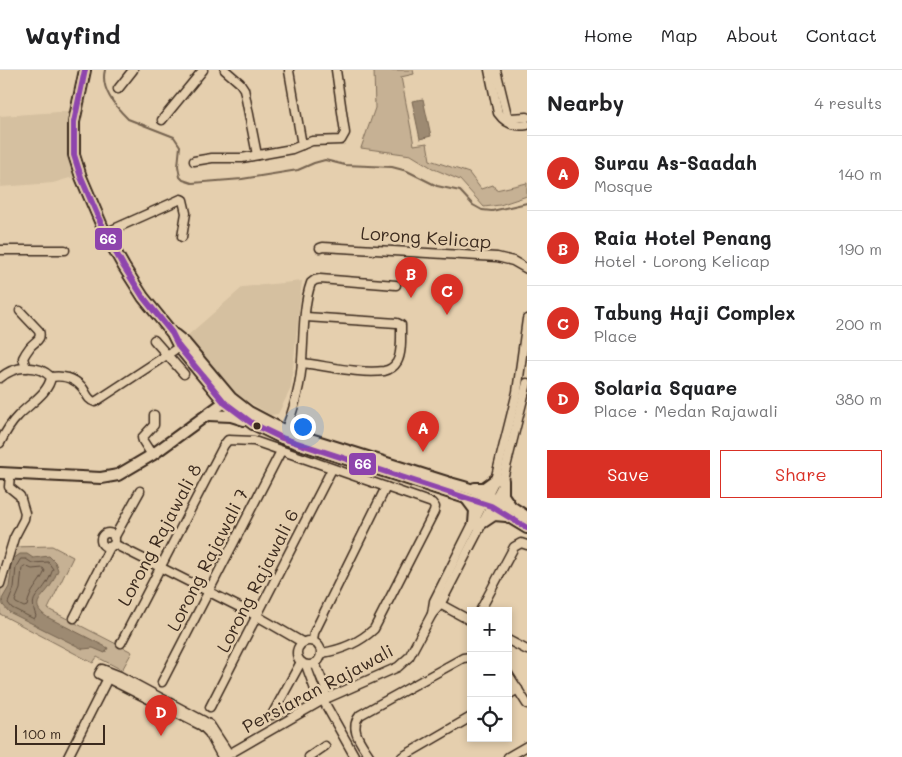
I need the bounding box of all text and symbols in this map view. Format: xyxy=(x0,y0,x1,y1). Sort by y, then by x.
text: Wayfind xyxy=(25,19,121,50)
text: Home xyxy=(584,23,633,47)
text: Map xyxy=(661,23,697,47)
text: About xyxy=(725,23,778,47)
text: Contact xyxy=(806,23,877,47)
text: Nearby xyxy=(547,89,624,116)
text: 4 results xyxy=(814,92,882,113)
text: Surau As-Saadah xyxy=(594,150,757,175)
text: A xyxy=(557,163,569,184)
text: 140 m xyxy=(838,163,882,184)
text: Mosque xyxy=(594,175,653,196)
street label: Lorong Kelicap xyxy=(360,220,492,254)
text: Raia Hotel Penang xyxy=(594,225,771,250)
line badge: 66 xyxy=(94,227,123,251)
text: 66 xyxy=(100,229,116,248)
text: B xyxy=(558,238,568,259)
text: 190 m xyxy=(838,238,882,259)
text: Hotel · Lorong Kelicap xyxy=(594,250,770,271)
pin: B xyxy=(395,257,427,298)
pin: C xyxy=(431,274,463,315)
text: Tabung Haji Complex xyxy=(594,300,795,325)
text: C xyxy=(557,313,569,334)
text: 200 m xyxy=(835,313,882,334)
text: Place xyxy=(594,325,637,346)
text: Solaria Square xyxy=(594,375,737,400)
text: D xyxy=(557,388,569,409)
text: 380 m xyxy=(835,388,882,409)
text: Place · Medan Rajawali xyxy=(594,400,778,421)
pin: A xyxy=(407,411,439,452)
your location xyxy=(290,414,316,440)
unlabelled marker xyxy=(252,421,262,431)
button: Save xyxy=(547,450,710,498)
button: Share xyxy=(720,450,882,498)
line badge: 66 xyxy=(348,452,377,476)
text: 66 xyxy=(355,454,371,473)
street label: Lorong Rajawali 8 xyxy=(111,459,207,610)
street label: Lorong Rajawali 7 xyxy=(161,484,253,635)
street label: Lorong Rajawali 6 xyxy=(211,505,304,656)
map controls xyxy=(467,607,512,742)
button: + xyxy=(467,607,512,652)
street label: Persiaran Rajawali xyxy=(238,638,397,738)
button: − xyxy=(467,652,512,697)
pin: D xyxy=(145,695,177,736)
button: locate xyxy=(467,697,512,742)
scale bar xyxy=(15,722,105,745)
text: 100 m xyxy=(22,724,61,743)

